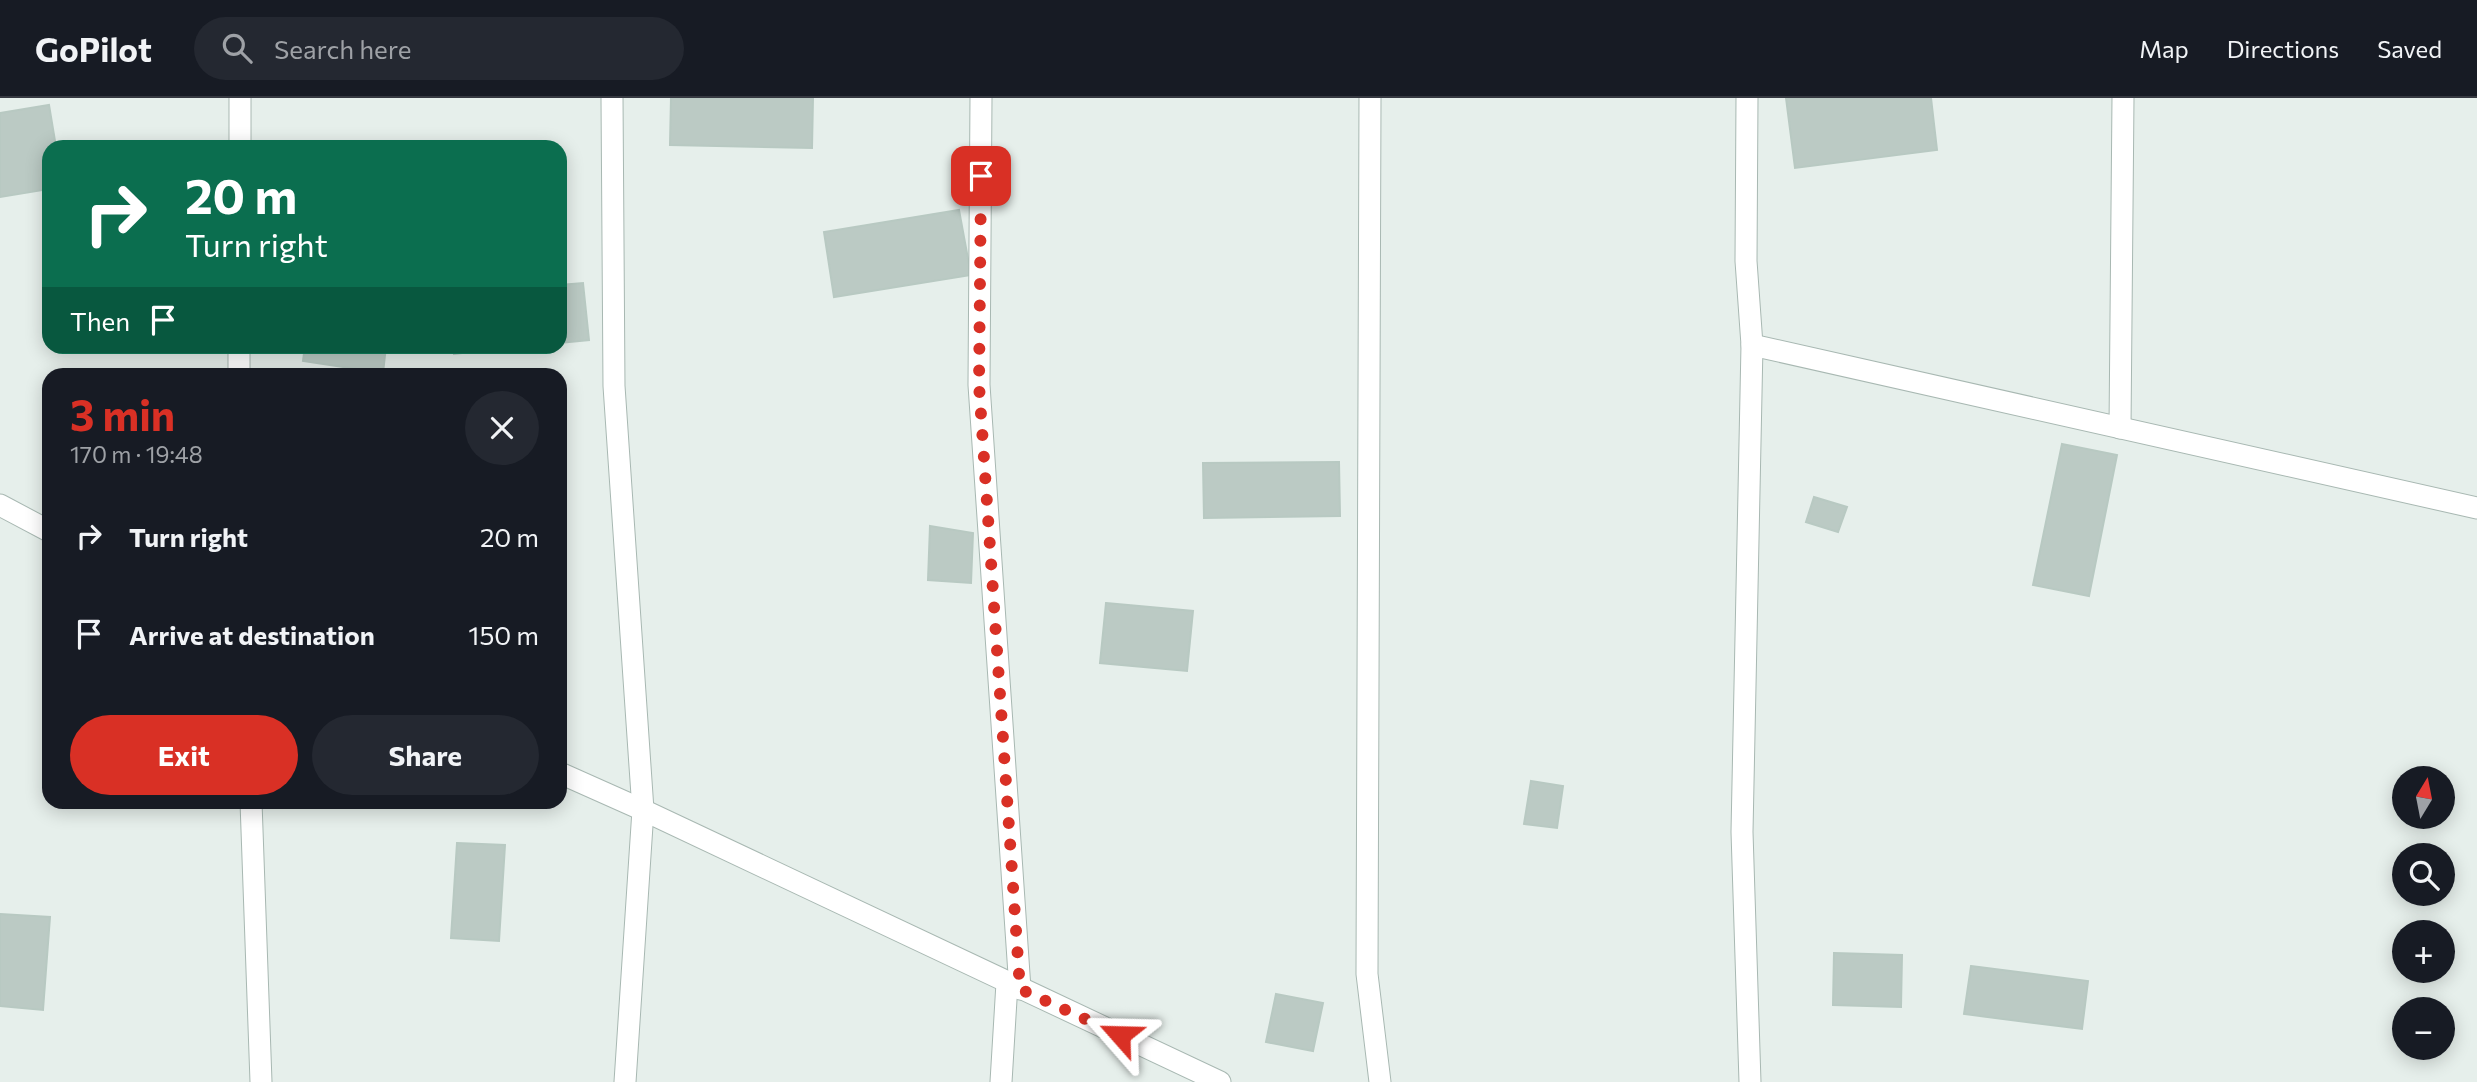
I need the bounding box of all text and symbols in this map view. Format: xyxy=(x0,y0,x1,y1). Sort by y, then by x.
search box xyxy=(194,17,684,80)
text: GoPilot xyxy=(35,28,152,69)
icon: search xyxy=(218,29,256,67)
text: Search here xyxy=(274,33,411,64)
text: Map xyxy=(2139,34,2189,63)
text: Directions xyxy=(2227,34,2339,63)
text: Saved xyxy=(2377,34,2442,63)
pin xyxy=(951,146,1011,206)
icon: arrive xyxy=(962,157,1000,195)
text: 20 m xyxy=(185,164,297,224)
icon: right xyxy=(70,168,161,259)
text: Turn right xyxy=(185,224,328,264)
icon: arrive xyxy=(144,301,182,339)
text: Then xyxy=(70,305,130,336)
text: 3 min xyxy=(70,388,175,440)
button: close xyxy=(465,391,539,465)
text: 170 m · 19:48 xyxy=(70,440,203,468)
icon: right xyxy=(70,517,108,555)
text: Turn right xyxy=(129,521,248,552)
text: 20 m xyxy=(480,521,539,552)
icon: arrive xyxy=(70,615,108,653)
text: Arrive at destination xyxy=(129,619,375,650)
text: 150 m xyxy=(468,619,539,650)
button: Exit xyxy=(70,715,298,795)
button: Share xyxy=(312,715,539,795)
north arrow xyxy=(2392,766,2455,830)
map controls xyxy=(2392,766,2455,1060)
button: search xyxy=(2392,843,2455,906)
button: + xyxy=(2392,920,2455,983)
button: − xyxy=(2392,997,2455,1060)
position arrow xyxy=(1083,998,1157,1072)

